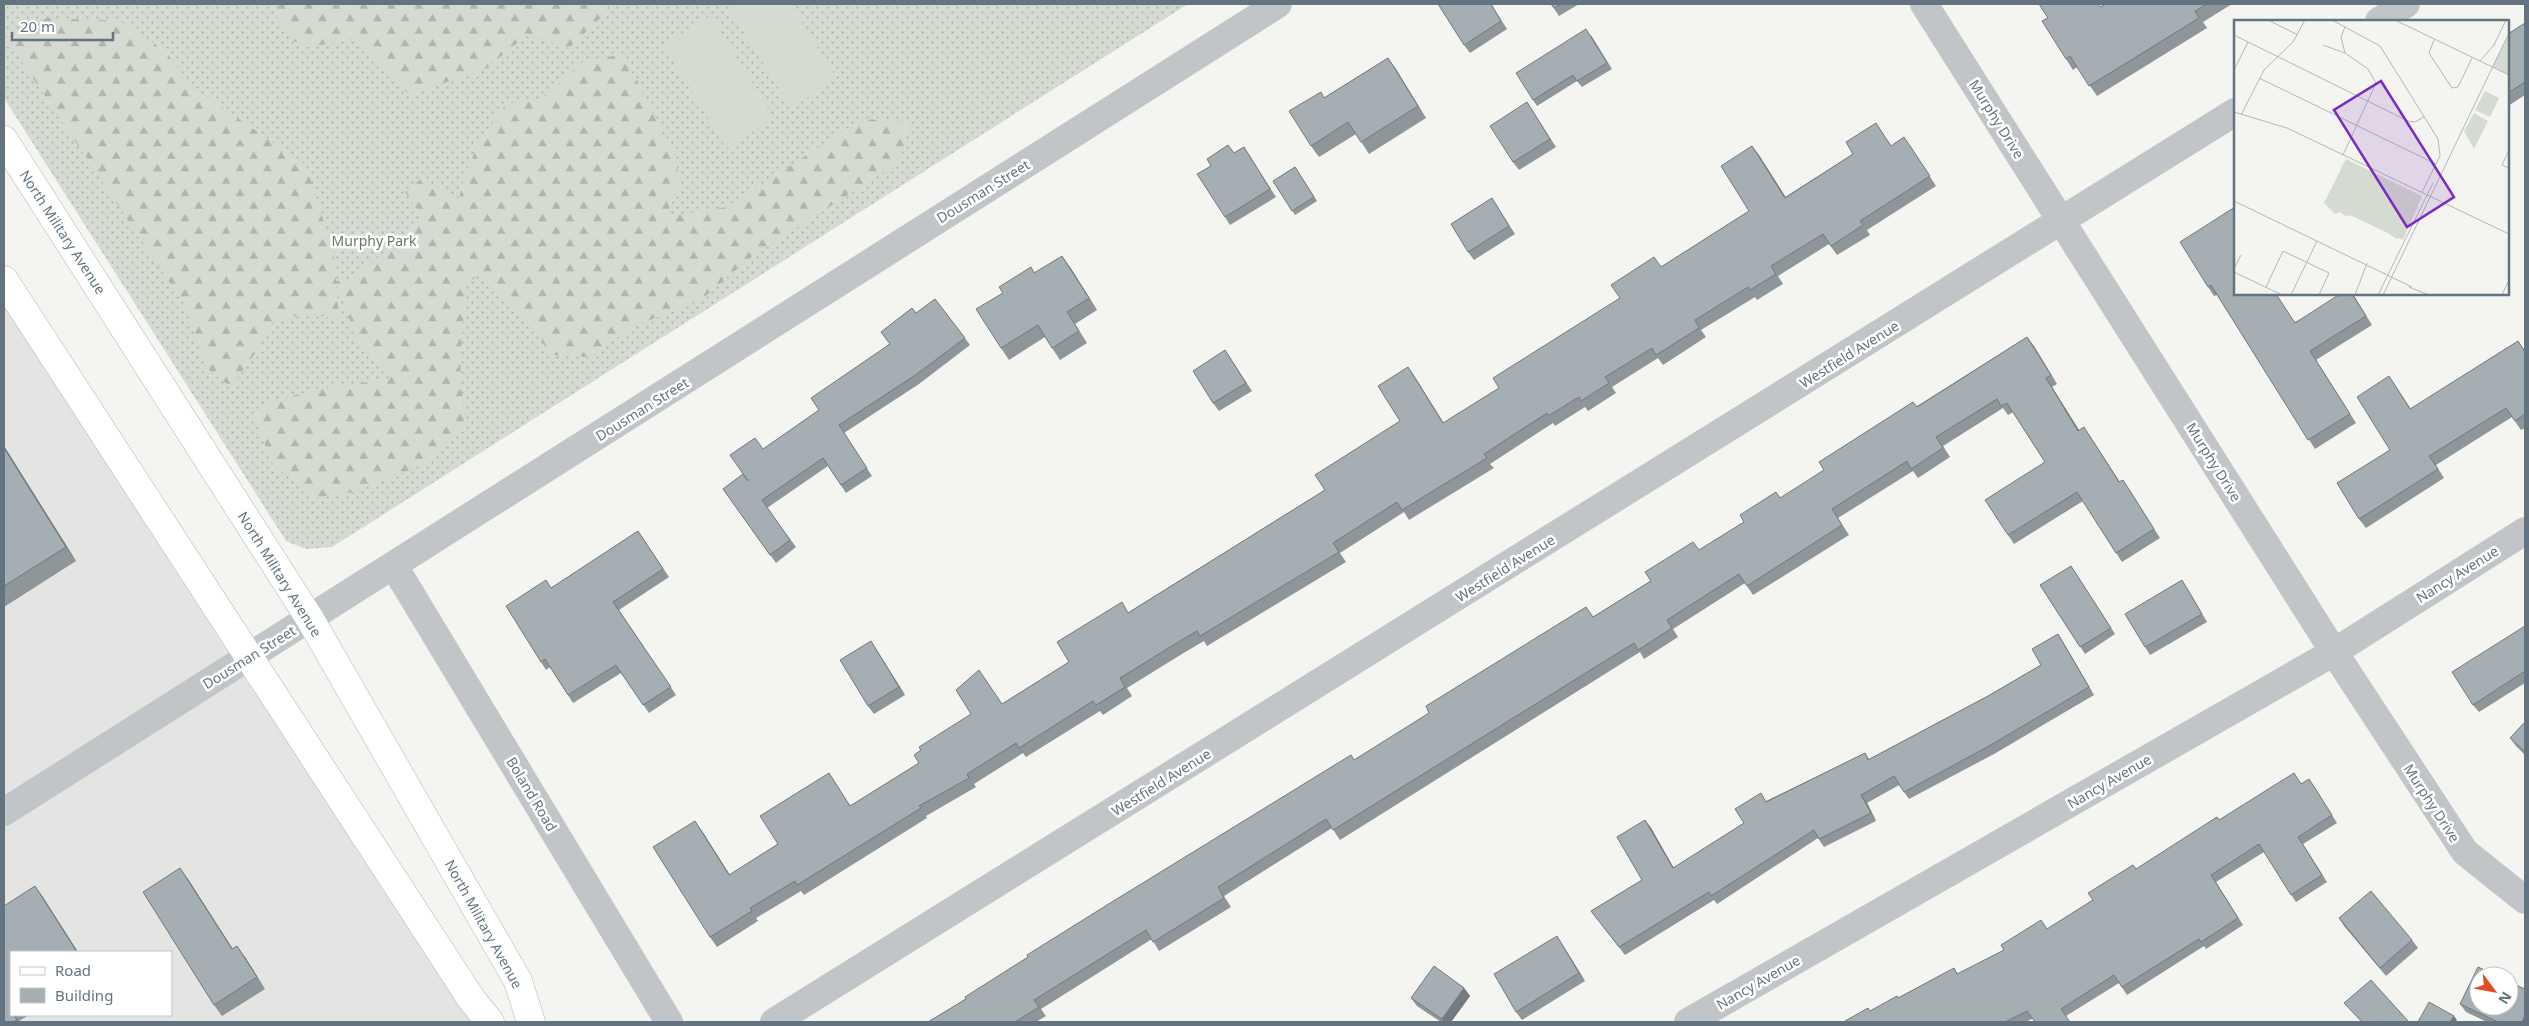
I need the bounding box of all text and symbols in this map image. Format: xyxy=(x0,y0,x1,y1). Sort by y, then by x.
scale bar xyxy=(12,10,114,42)
text: 20 m xyxy=(20,16,55,36)
inset map xyxy=(2234,20,2509,295)
street label: Murphy Drive xyxy=(1965,76,2029,162)
street label: Dousman Street xyxy=(933,155,1033,227)
street label: North Military Avenue xyxy=(16,166,110,298)
park label: Murphy Park xyxy=(332,231,417,250)
street label: Westfield Avenue xyxy=(1796,316,1902,392)
street label: Dousman Street xyxy=(592,373,692,445)
street label: Murphy Drive xyxy=(2182,419,2246,505)
street label: North Military Avenue xyxy=(234,508,326,640)
street label: Westfield Avenue xyxy=(1452,530,1558,606)
street label: Nancy Avenue xyxy=(2412,541,2502,607)
street label: Dousman Street xyxy=(199,621,299,693)
street label: Westfield Avenue xyxy=(1108,744,1214,820)
street label: Nancy Avenue xyxy=(2064,749,2154,813)
street label: Boland Road xyxy=(502,753,562,835)
street label: Murphy Drive xyxy=(2400,760,2464,846)
street label: North Military Avenue xyxy=(441,856,527,992)
street label: Nancy Avenue xyxy=(1713,950,1803,1014)
legend xyxy=(10,951,172,1016)
text: Road xyxy=(55,960,91,980)
north arrow xyxy=(2469,966,2519,1016)
text: Building xyxy=(55,985,113,1005)
text: N xyxy=(2494,988,2517,1008)

